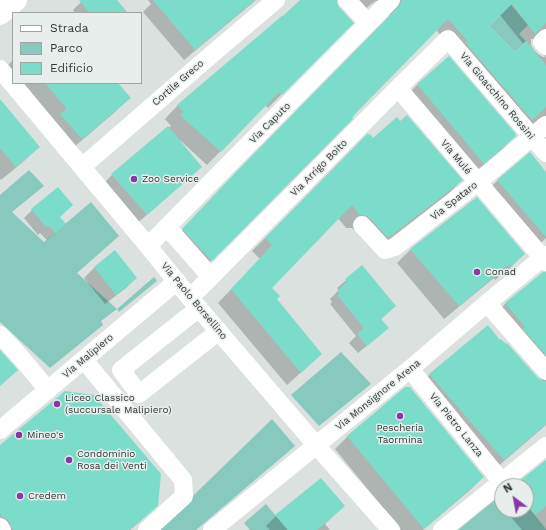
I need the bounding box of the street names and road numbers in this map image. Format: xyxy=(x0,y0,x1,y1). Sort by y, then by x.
street label: Via Gioacchino Rossini xyxy=(457,50,537,142)
street label: Cortile Greco xyxy=(150,57,206,109)
street label: Via Caputo xyxy=(247,100,293,146)
street label: Via Arrigo Boito xyxy=(288,137,350,199)
street label: Via Mulé xyxy=(438,137,474,177)
street label: Via Spataro xyxy=(428,179,480,223)
street label: Via Paolo Borsellino xyxy=(158,260,230,342)
street label: Via Malipiero xyxy=(60,331,116,381)
street label: Via Monsignore Arena xyxy=(333,357,423,433)
street label: Via Pietro Lanza xyxy=(426,391,486,459)

